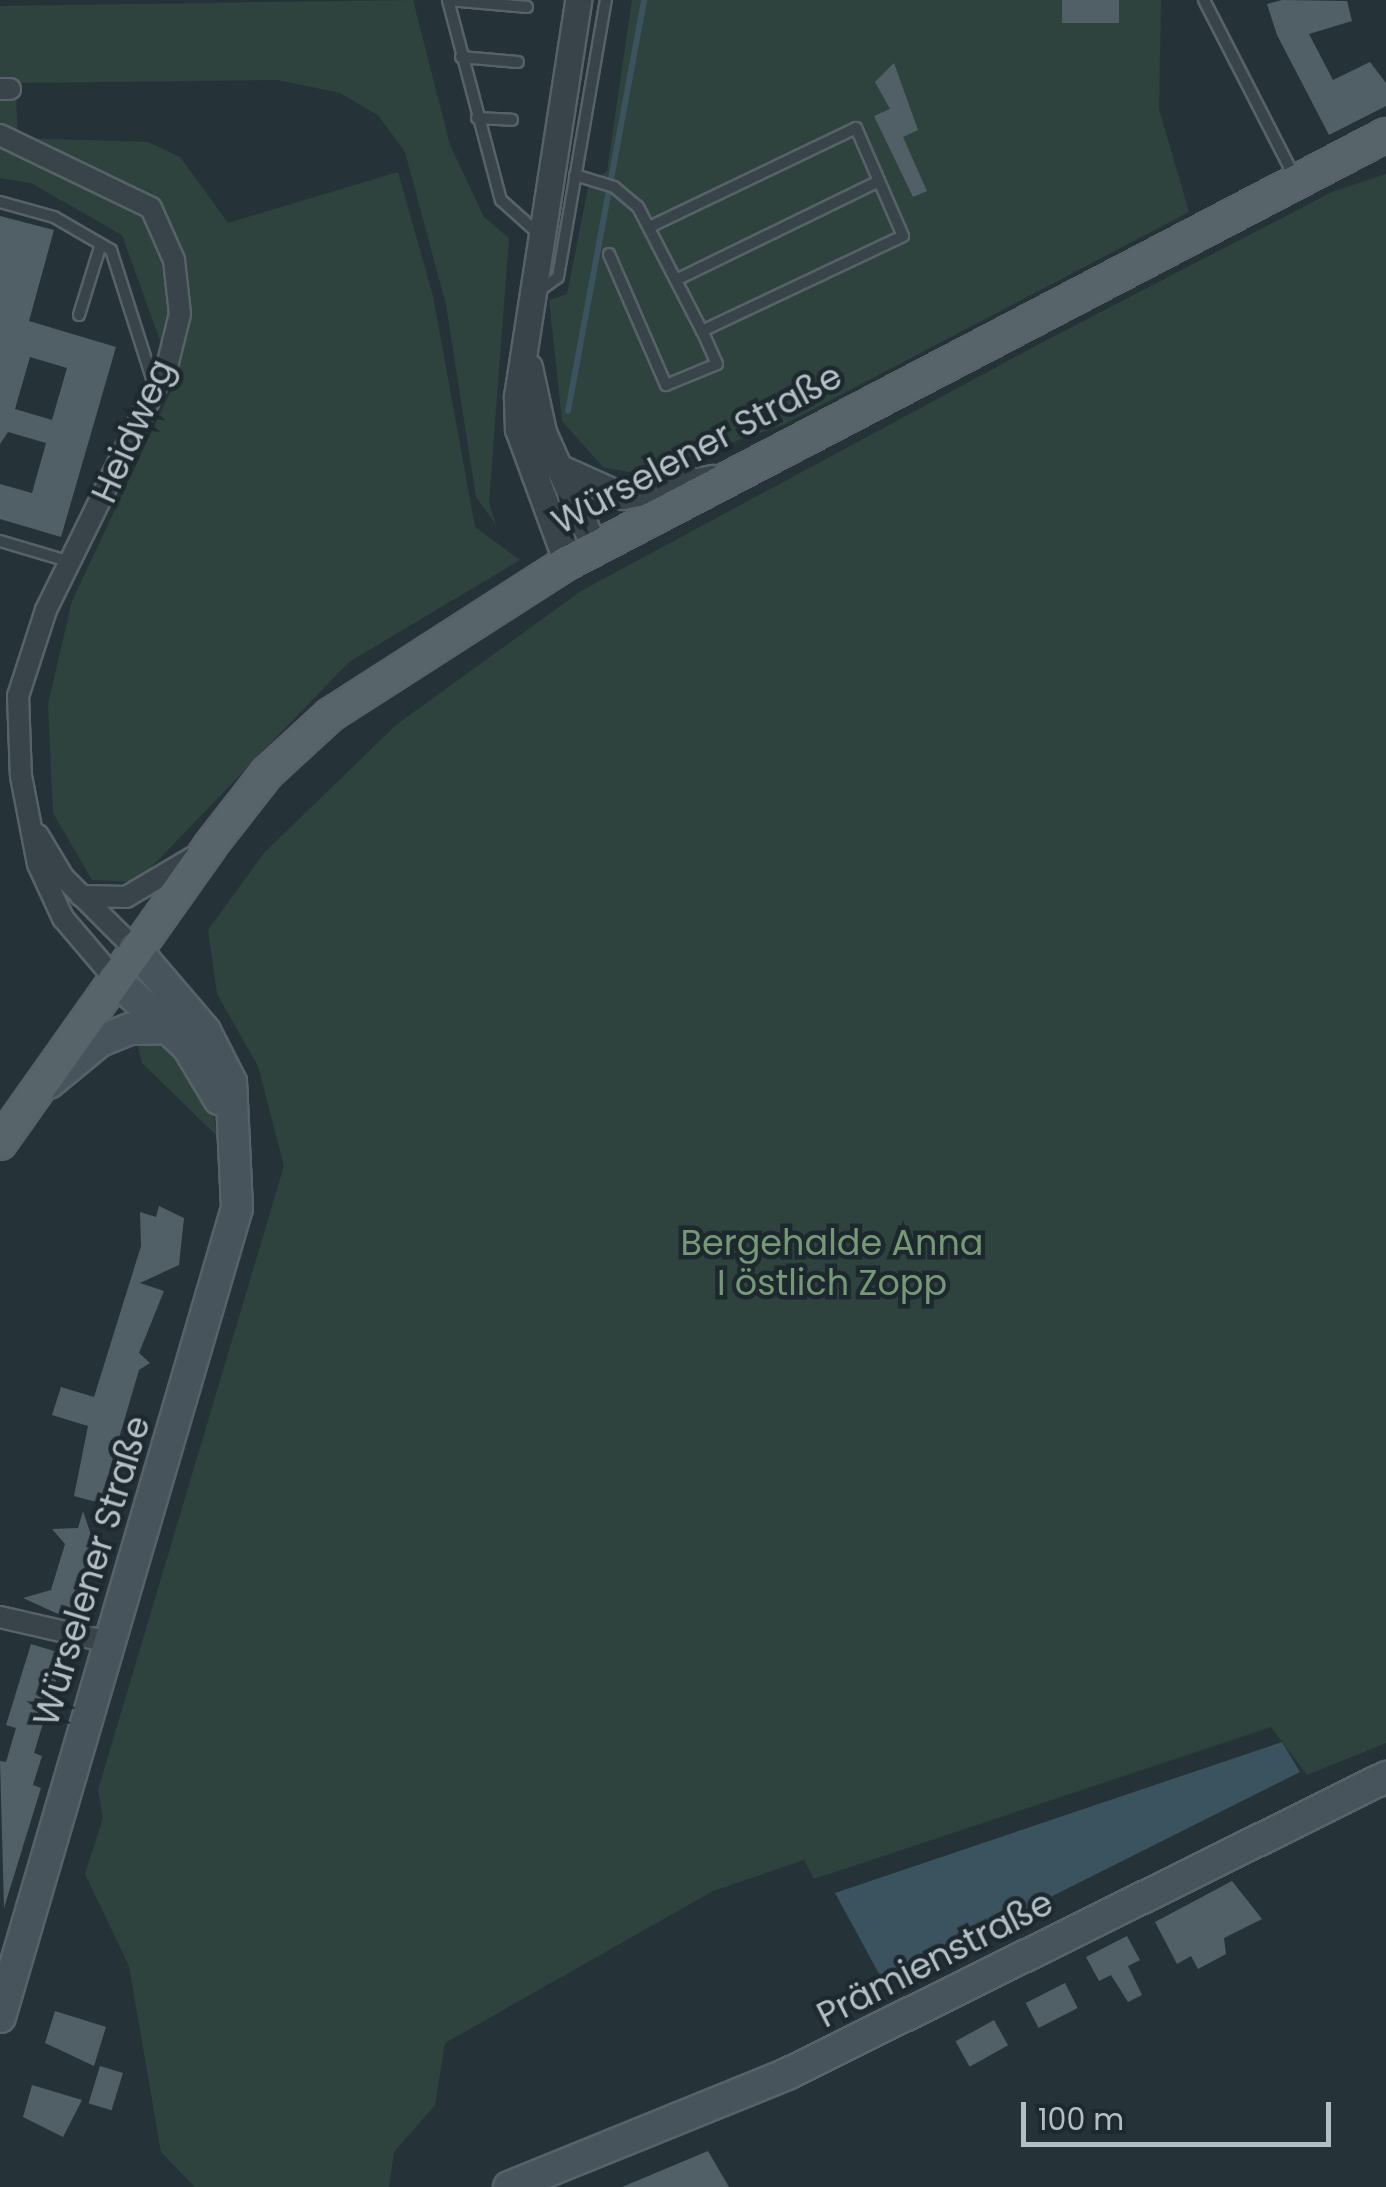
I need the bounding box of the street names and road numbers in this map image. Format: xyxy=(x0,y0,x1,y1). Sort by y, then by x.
street label: Heidweg xyxy=(83,353,183,509)
street label: Würselener Straße xyxy=(545,355,849,543)
street label: Würselener Straße xyxy=(25,1411,159,1731)
street label: Prämienstraße xyxy=(810,1881,1060,2037)

